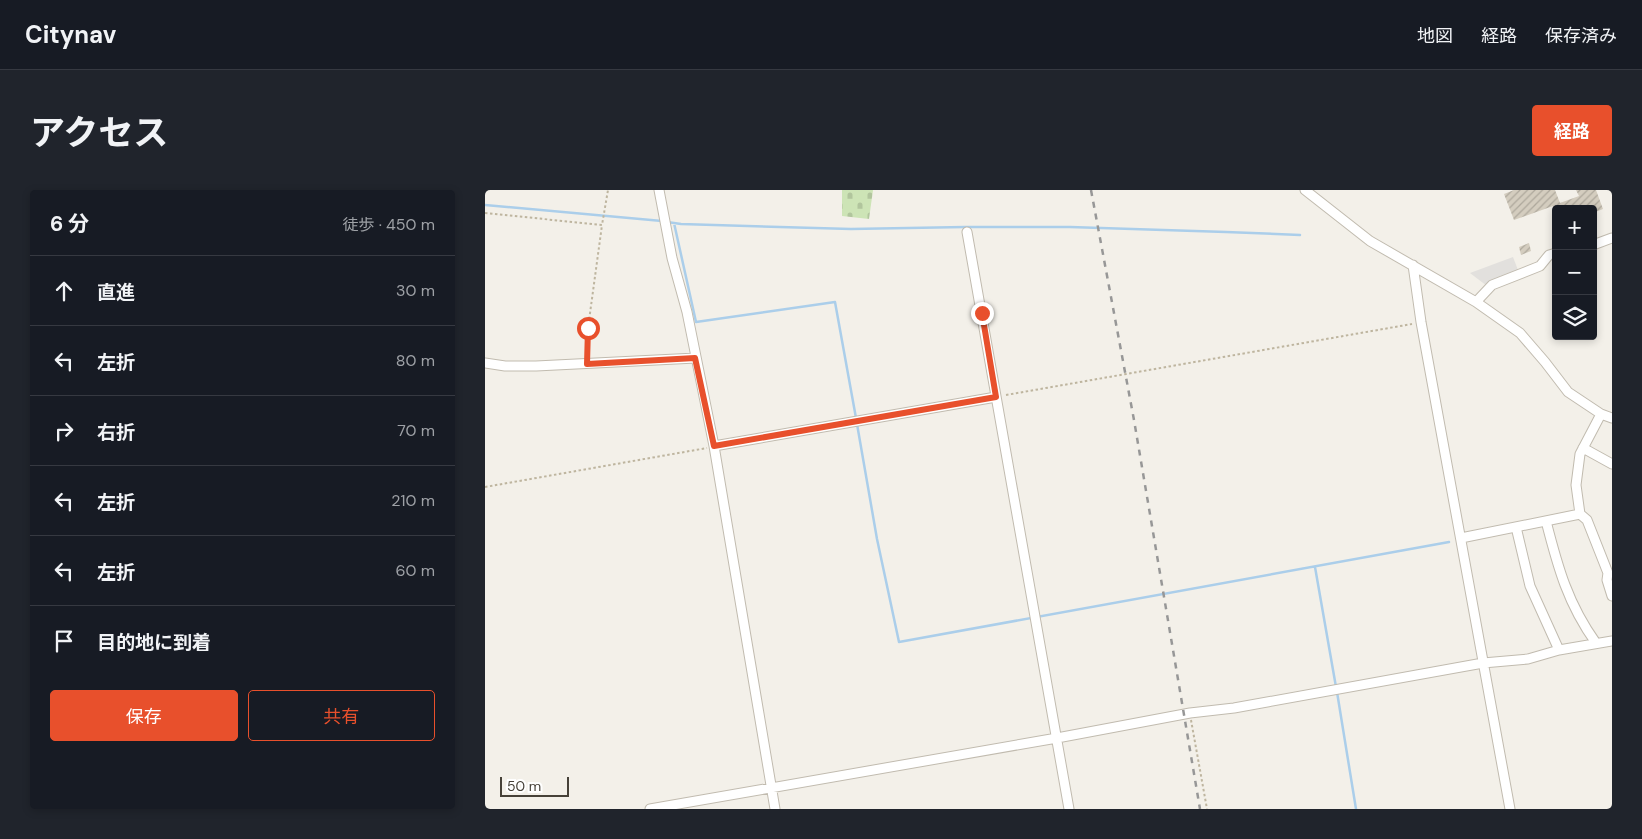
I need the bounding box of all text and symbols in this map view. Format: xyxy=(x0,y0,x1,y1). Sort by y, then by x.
text: Citynav xyxy=(25,19,116,50)
text: 地図 xyxy=(1417,24,1453,48)
text: 経路 xyxy=(1481,24,1517,48)
text: 保存済み xyxy=(1545,24,1617,48)
button: 経路 xyxy=(1532,105,1612,156)
text: アクセス xyxy=(30,110,168,156)
map controls xyxy=(1552,205,1597,340)
button: + xyxy=(1552,205,1597,250)
text: 6 分 xyxy=(50,210,89,238)
text: 徒歩 · 450 m xyxy=(342,214,435,235)
button: − xyxy=(1552,250,1597,295)
icon: ahead xyxy=(50,277,78,305)
text: 直進 xyxy=(97,280,135,305)
text: 30 m xyxy=(396,280,435,301)
button: layers xyxy=(1552,295,1597,340)
route end xyxy=(971,302,994,325)
route start xyxy=(577,317,600,340)
icon: left xyxy=(50,347,78,375)
text: 左折 xyxy=(97,350,135,375)
text: 80 m xyxy=(396,350,435,371)
icon: right xyxy=(50,417,78,445)
text: 右折 xyxy=(97,420,135,445)
text: 70 m xyxy=(397,420,435,441)
icon: left xyxy=(50,487,78,515)
text: 左折 xyxy=(97,490,135,515)
text: 210 m xyxy=(391,490,435,511)
icon: left xyxy=(50,557,78,585)
text: 左折 xyxy=(97,560,135,585)
text: 60 m xyxy=(395,560,435,581)
icon: arrive xyxy=(50,627,78,655)
text: 目的地に到着 xyxy=(97,630,211,655)
button: 保存 xyxy=(50,690,238,741)
button: 共有 xyxy=(248,690,435,741)
scale bar xyxy=(500,774,569,797)
text: 50 m xyxy=(507,777,541,795)

